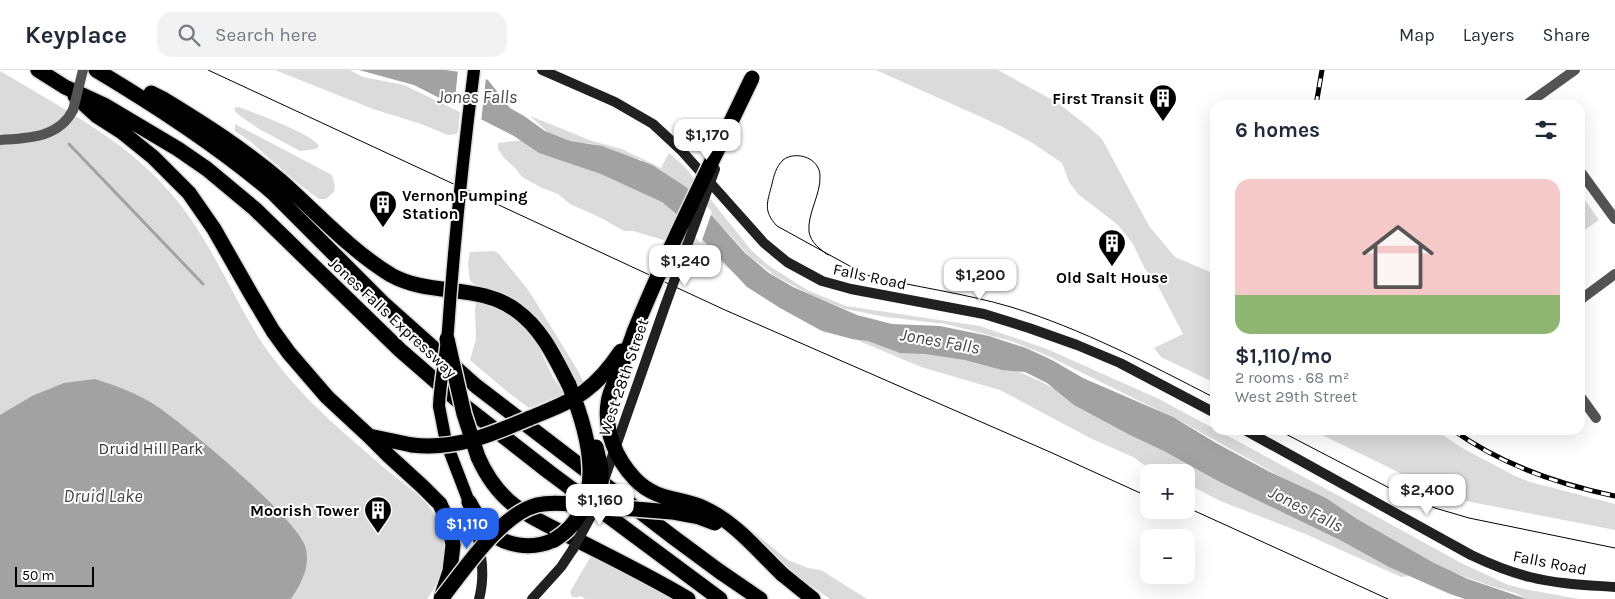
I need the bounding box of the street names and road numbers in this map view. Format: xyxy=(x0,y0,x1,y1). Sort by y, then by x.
street label: Jones Falls Expressway xyxy=(325,253,461,382)
street label: Falls Road xyxy=(831,259,908,294)
street label: West 28th Street xyxy=(595,316,652,438)
street label: Falls Road xyxy=(1511,546,1588,579)

